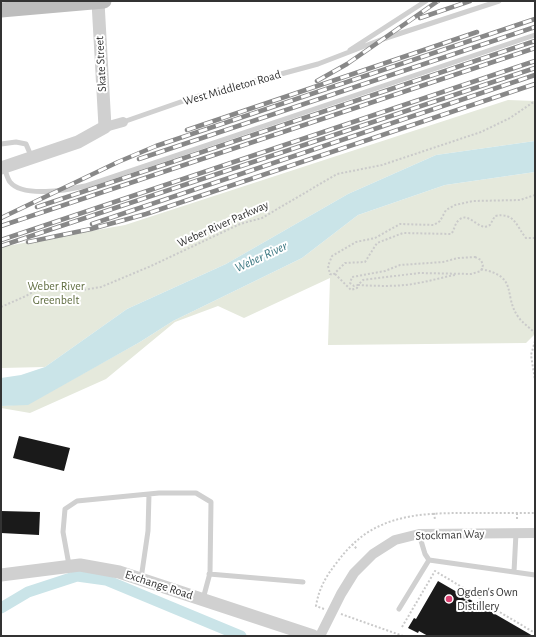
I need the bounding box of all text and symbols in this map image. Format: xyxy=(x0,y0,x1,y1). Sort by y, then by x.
street label: Skate Street xyxy=(92,36,110,92)
street label: West Middleton Road xyxy=(182,67,282,109)
street label: Weber River Parkway xyxy=(175,197,271,251)
water label: Weber River xyxy=(232,238,290,276)
park label: Weber River Greenbelt xyxy=(27,279,85,307)
street label: Stockman Way xyxy=(415,527,485,543)
street label: Exchange Road xyxy=(123,567,195,603)
place label: Ogden's Own Distillery xyxy=(457,585,518,613)
marker: Ogden's Own Distillery xyxy=(444,594,454,604)

